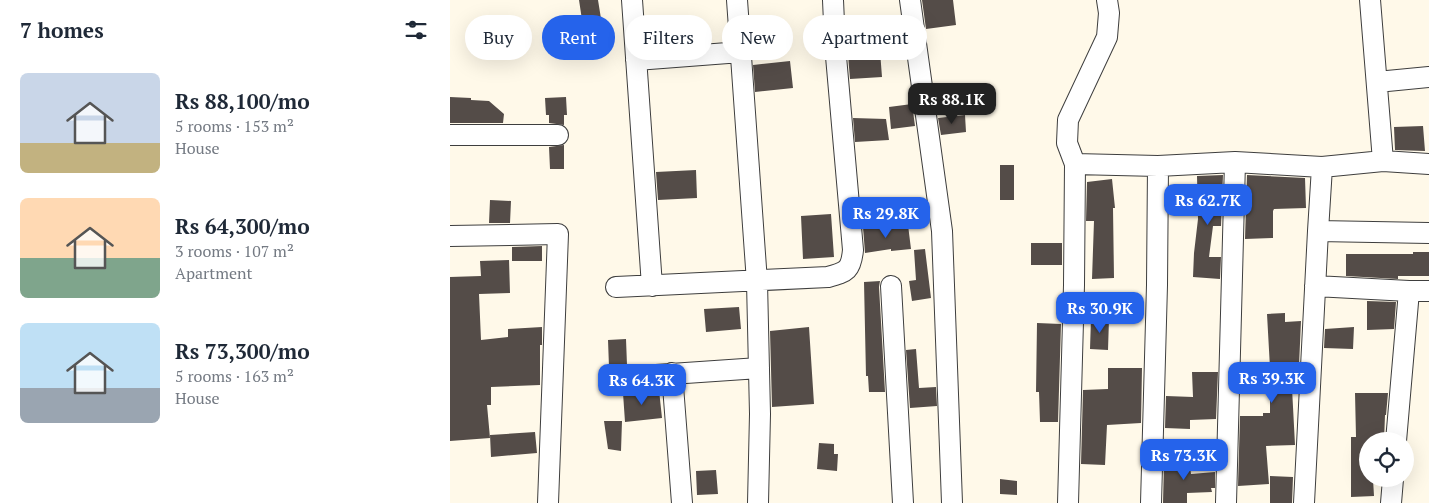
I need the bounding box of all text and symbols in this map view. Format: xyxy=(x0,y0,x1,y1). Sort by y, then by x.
chip: Buy xyxy=(465,15,532,60)
chip: Rent xyxy=(542,15,615,60)
chip: Filters xyxy=(625,15,712,60)
chip: New xyxy=(722,15,793,60)
chip: Apartment xyxy=(803,15,927,60)
text: 7 homes xyxy=(20,16,104,44)
icon: filters xyxy=(402,16,430,44)
pin: Rs 88.1K xyxy=(900,82,1004,125)
text: Rs 88,100/mo xyxy=(175,87,310,115)
text: Rs 88.1K xyxy=(919,88,985,110)
icon: home xyxy=(60,93,120,153)
text: 5 rooms · 153 m² xyxy=(175,115,294,137)
text: House xyxy=(175,137,220,159)
pin: Rs 62.7K xyxy=(1156,184,1260,226)
text: Rs 62.7K xyxy=(1175,189,1241,211)
pin: Rs 29.8K xyxy=(834,196,938,239)
text: Rs 29.8K xyxy=(853,202,919,224)
text: Rs 64,300/mo xyxy=(175,212,310,240)
icon: home xyxy=(60,218,120,278)
text: 3 rooms · 107 m² xyxy=(175,240,294,262)
text: Apartment xyxy=(175,262,252,284)
pin: Rs 30.9K xyxy=(1048,292,1152,334)
text: Rs 30.9K xyxy=(1067,297,1133,319)
text: Rs 73,300/mo xyxy=(175,337,310,365)
icon: home xyxy=(60,343,120,403)
pin: Rs 39.3K xyxy=(1220,362,1324,404)
pin: Rs 64.3K xyxy=(590,364,694,406)
text: 5 rooms · 163 m² xyxy=(175,365,294,387)
text: Rs 39.3K xyxy=(1239,367,1305,389)
text: Rs 64.3K xyxy=(609,369,675,391)
text: House xyxy=(175,387,220,409)
map controls xyxy=(1359,432,1414,487)
button: locate xyxy=(1359,432,1414,487)
pin: Rs 73.3K xyxy=(1132,438,1236,481)
text: Rs 73.3K xyxy=(1151,444,1217,466)

